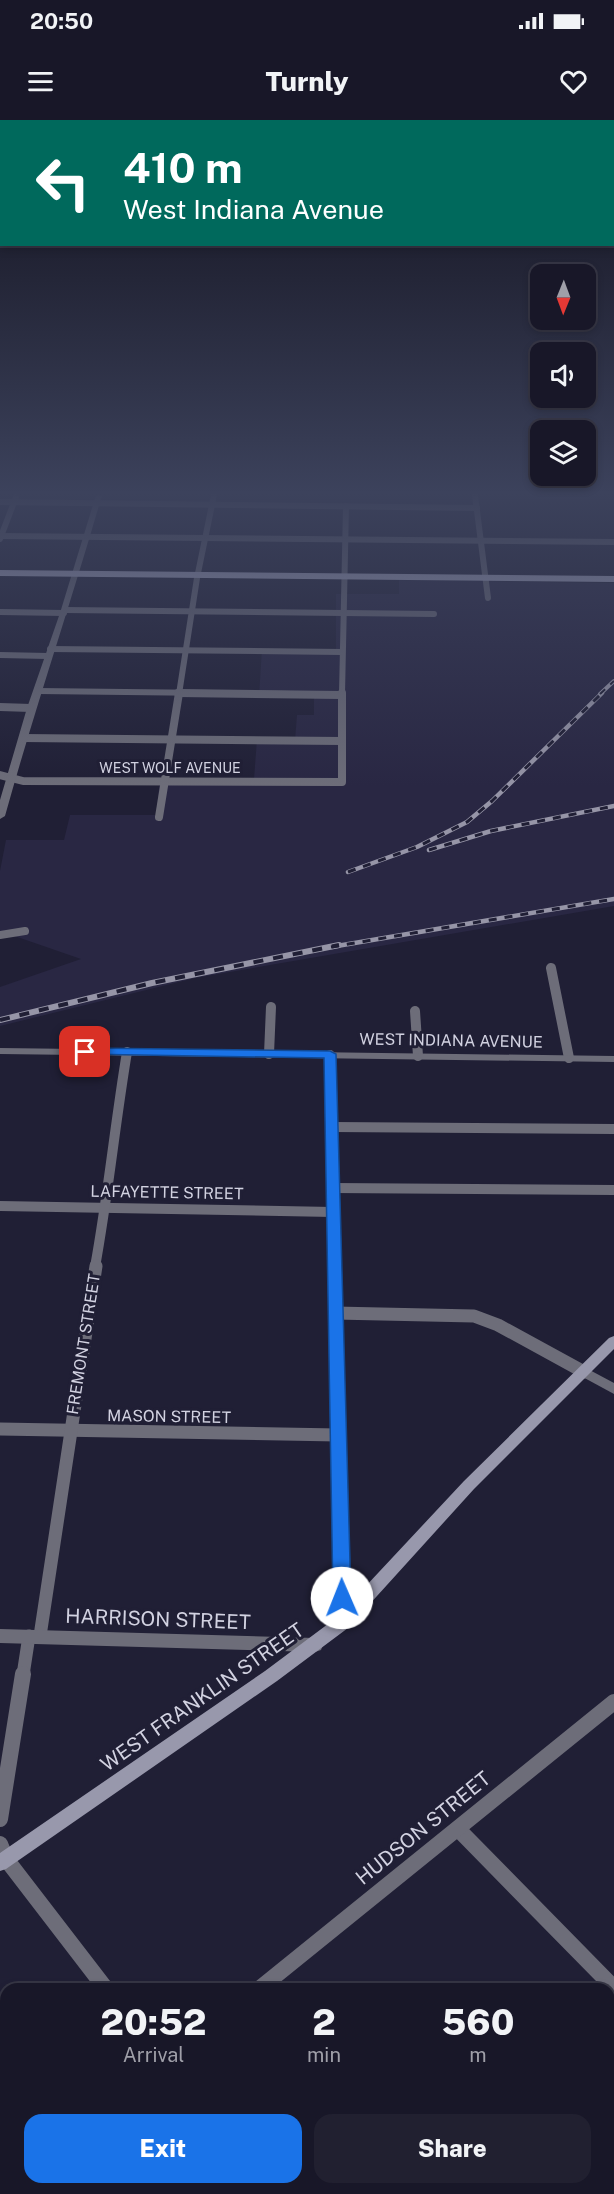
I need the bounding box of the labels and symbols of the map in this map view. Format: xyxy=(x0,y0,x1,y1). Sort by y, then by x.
north arrow xyxy=(530,264,596,330)
street label: WEST WOLF AVENUE xyxy=(99,760,241,776)
pin xyxy=(59,1026,110,1077)
street label: WEST INDIANA AVENUE xyxy=(359,1029,543,1052)
street label: LAFAYETTE STREET xyxy=(90,1182,244,1203)
street label: FREMONT STREET xyxy=(63,1272,104,1416)
street label: MASON STREET xyxy=(107,1406,232,1427)
position arrow xyxy=(310,1566,374,1630)
street label: HARRISON STREET xyxy=(65,1604,251,1634)
street label: WEST FRANKLIN STREET xyxy=(96,1618,308,1776)
street label: HUDSON STREET xyxy=(351,1766,495,1890)

